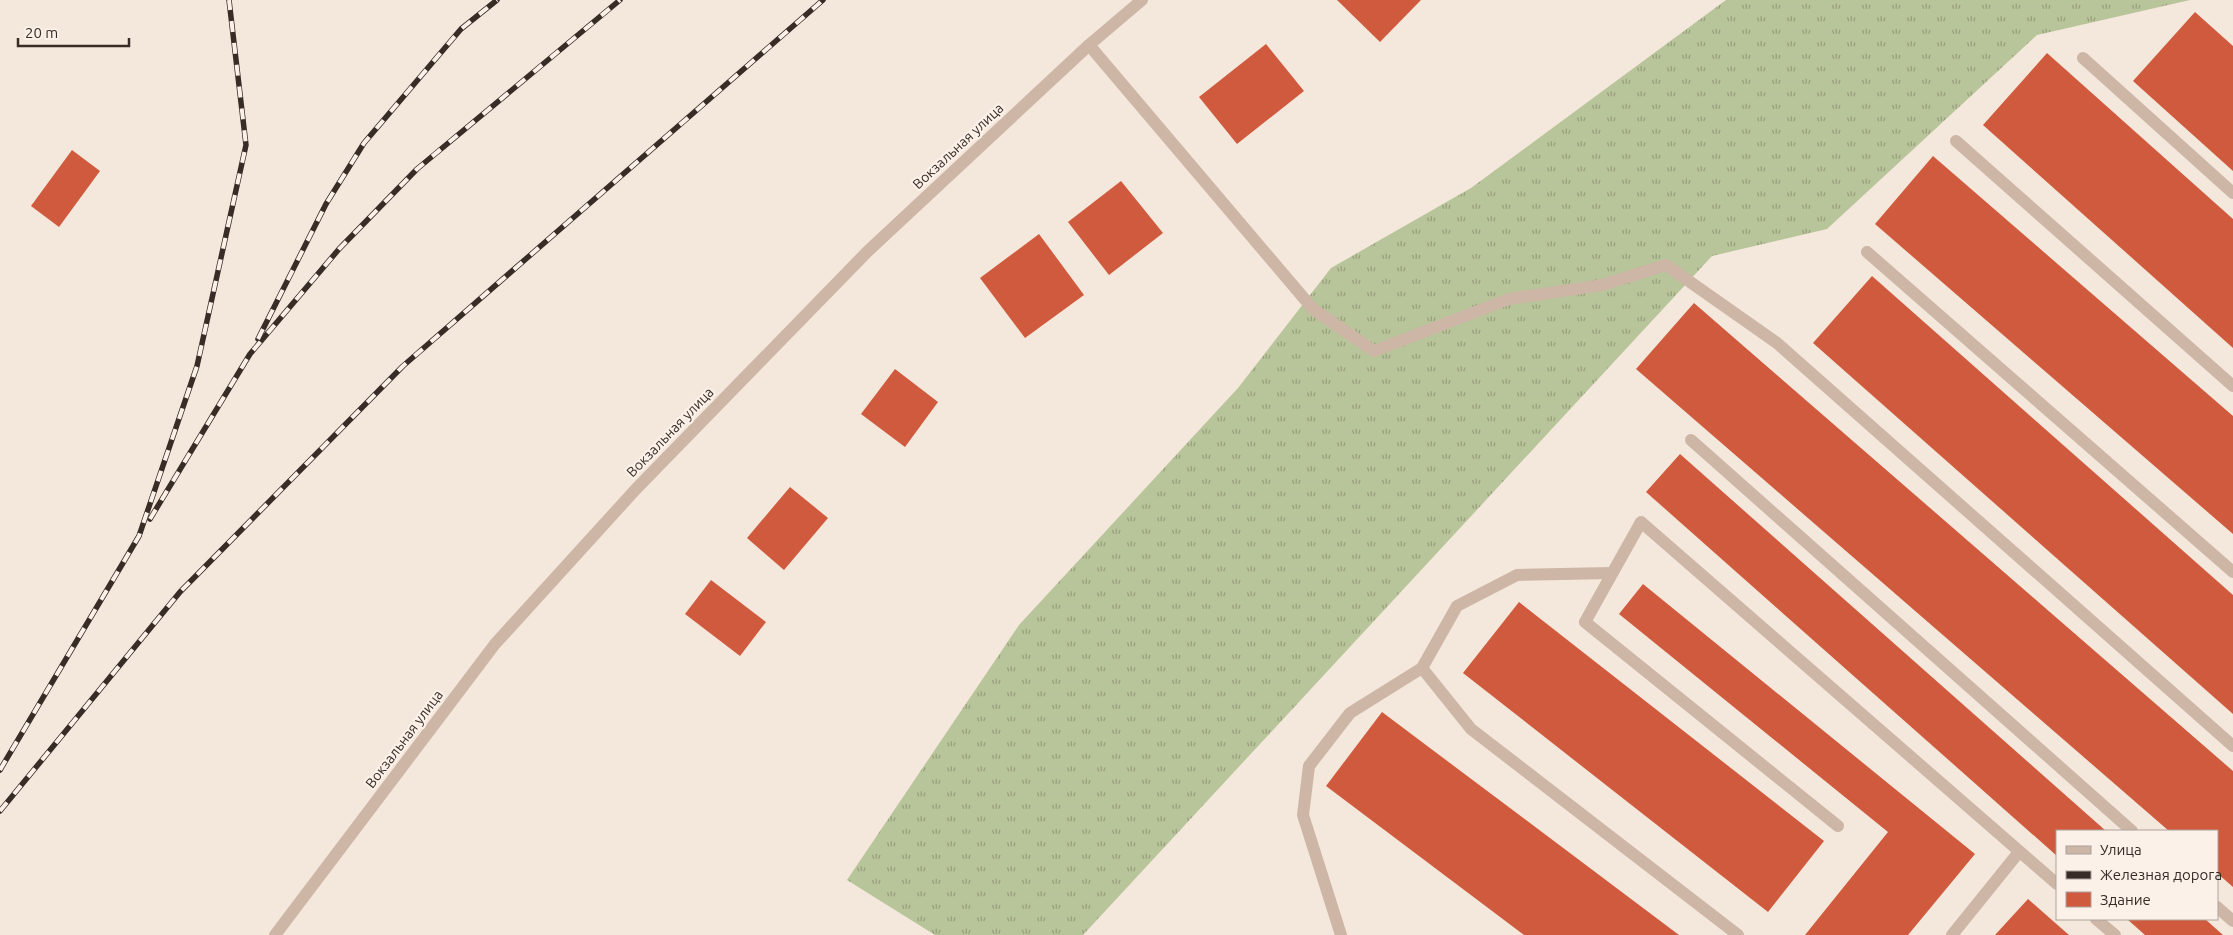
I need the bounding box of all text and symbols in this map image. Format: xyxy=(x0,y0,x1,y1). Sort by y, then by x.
scale bar xyxy=(18,15,129,47)
text: 20 m xyxy=(25,24,58,41)
street label: Вокзальная улица xyxy=(909,100,1007,192)
street label: Вокзальная улица xyxy=(623,384,717,480)
street label: Вокзальная улица xyxy=(362,687,446,791)
legend xyxy=(2056,830,2218,920)
text: Улица xyxy=(2100,841,2142,858)
text: Железная дорога xyxy=(2100,866,2222,883)
text: Здание xyxy=(2100,891,2151,908)

